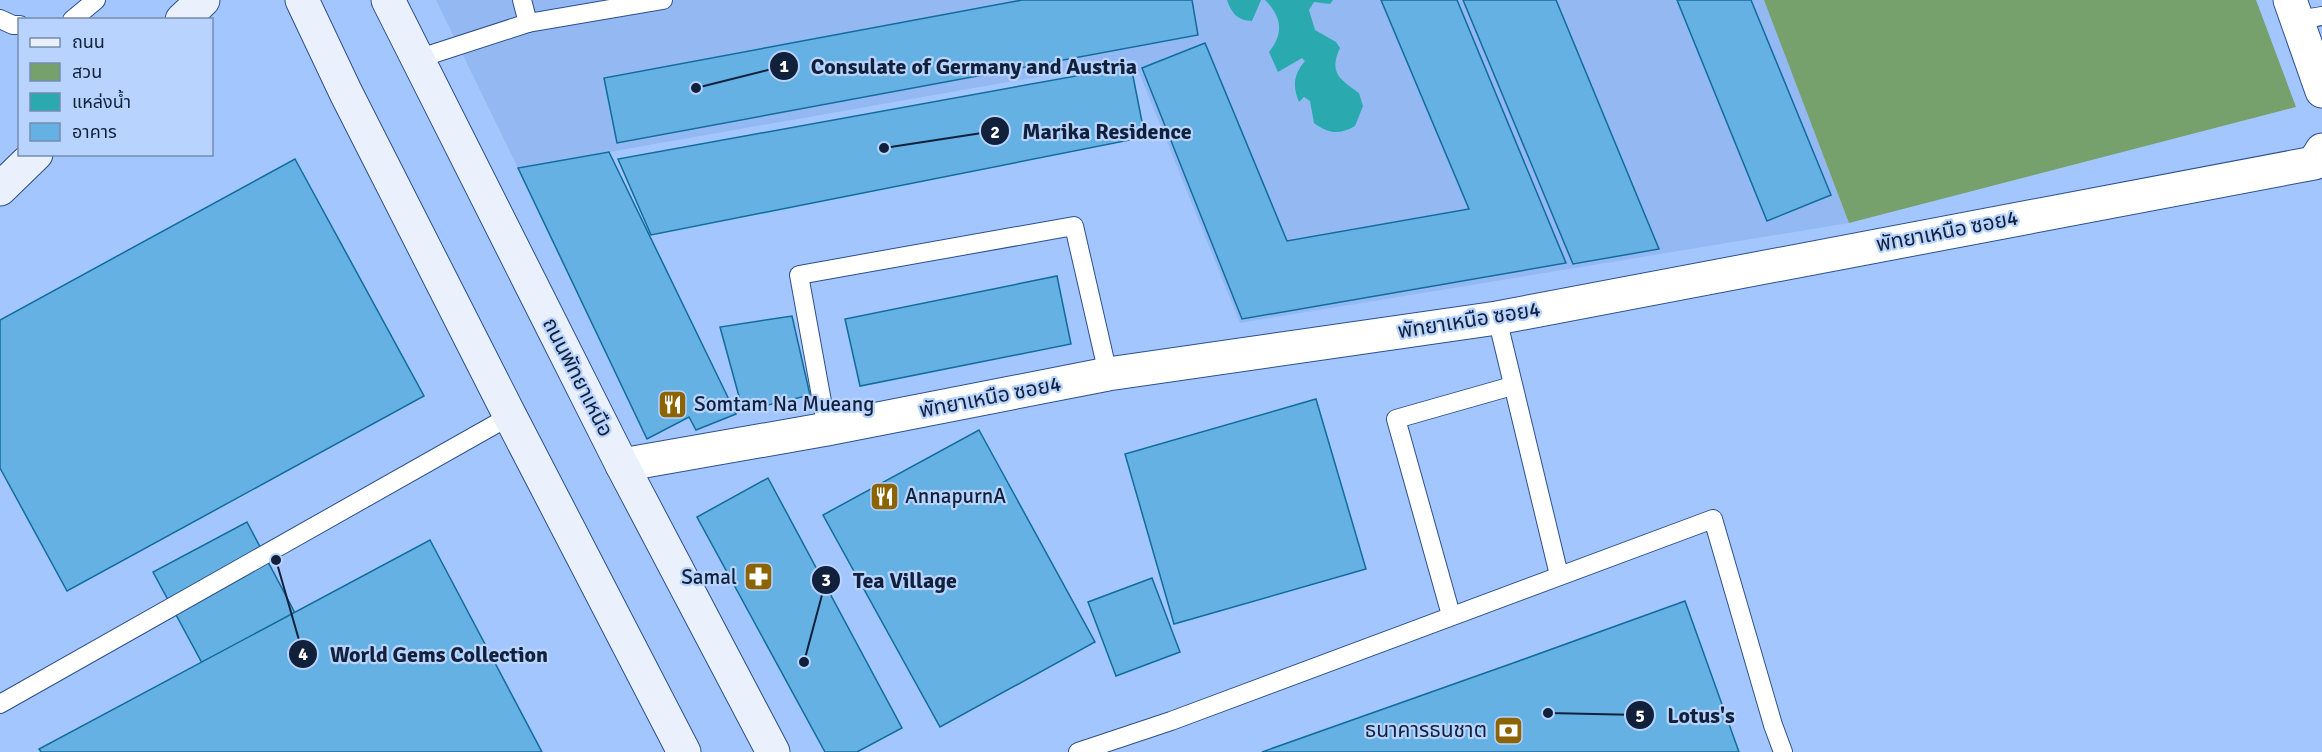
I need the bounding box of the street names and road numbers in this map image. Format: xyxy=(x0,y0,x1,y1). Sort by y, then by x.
street label: พัทยาเหนือ ซอย4 xyxy=(1874,205,2020,257)
street label: พัทยาเหนือ ซอย4 xyxy=(1396,296,1542,344)
street label: ถนนพัทยาเหนือ xyxy=(537,313,619,441)
street label: พัทยาเหนือ ซอย4 xyxy=(917,371,1063,423)

